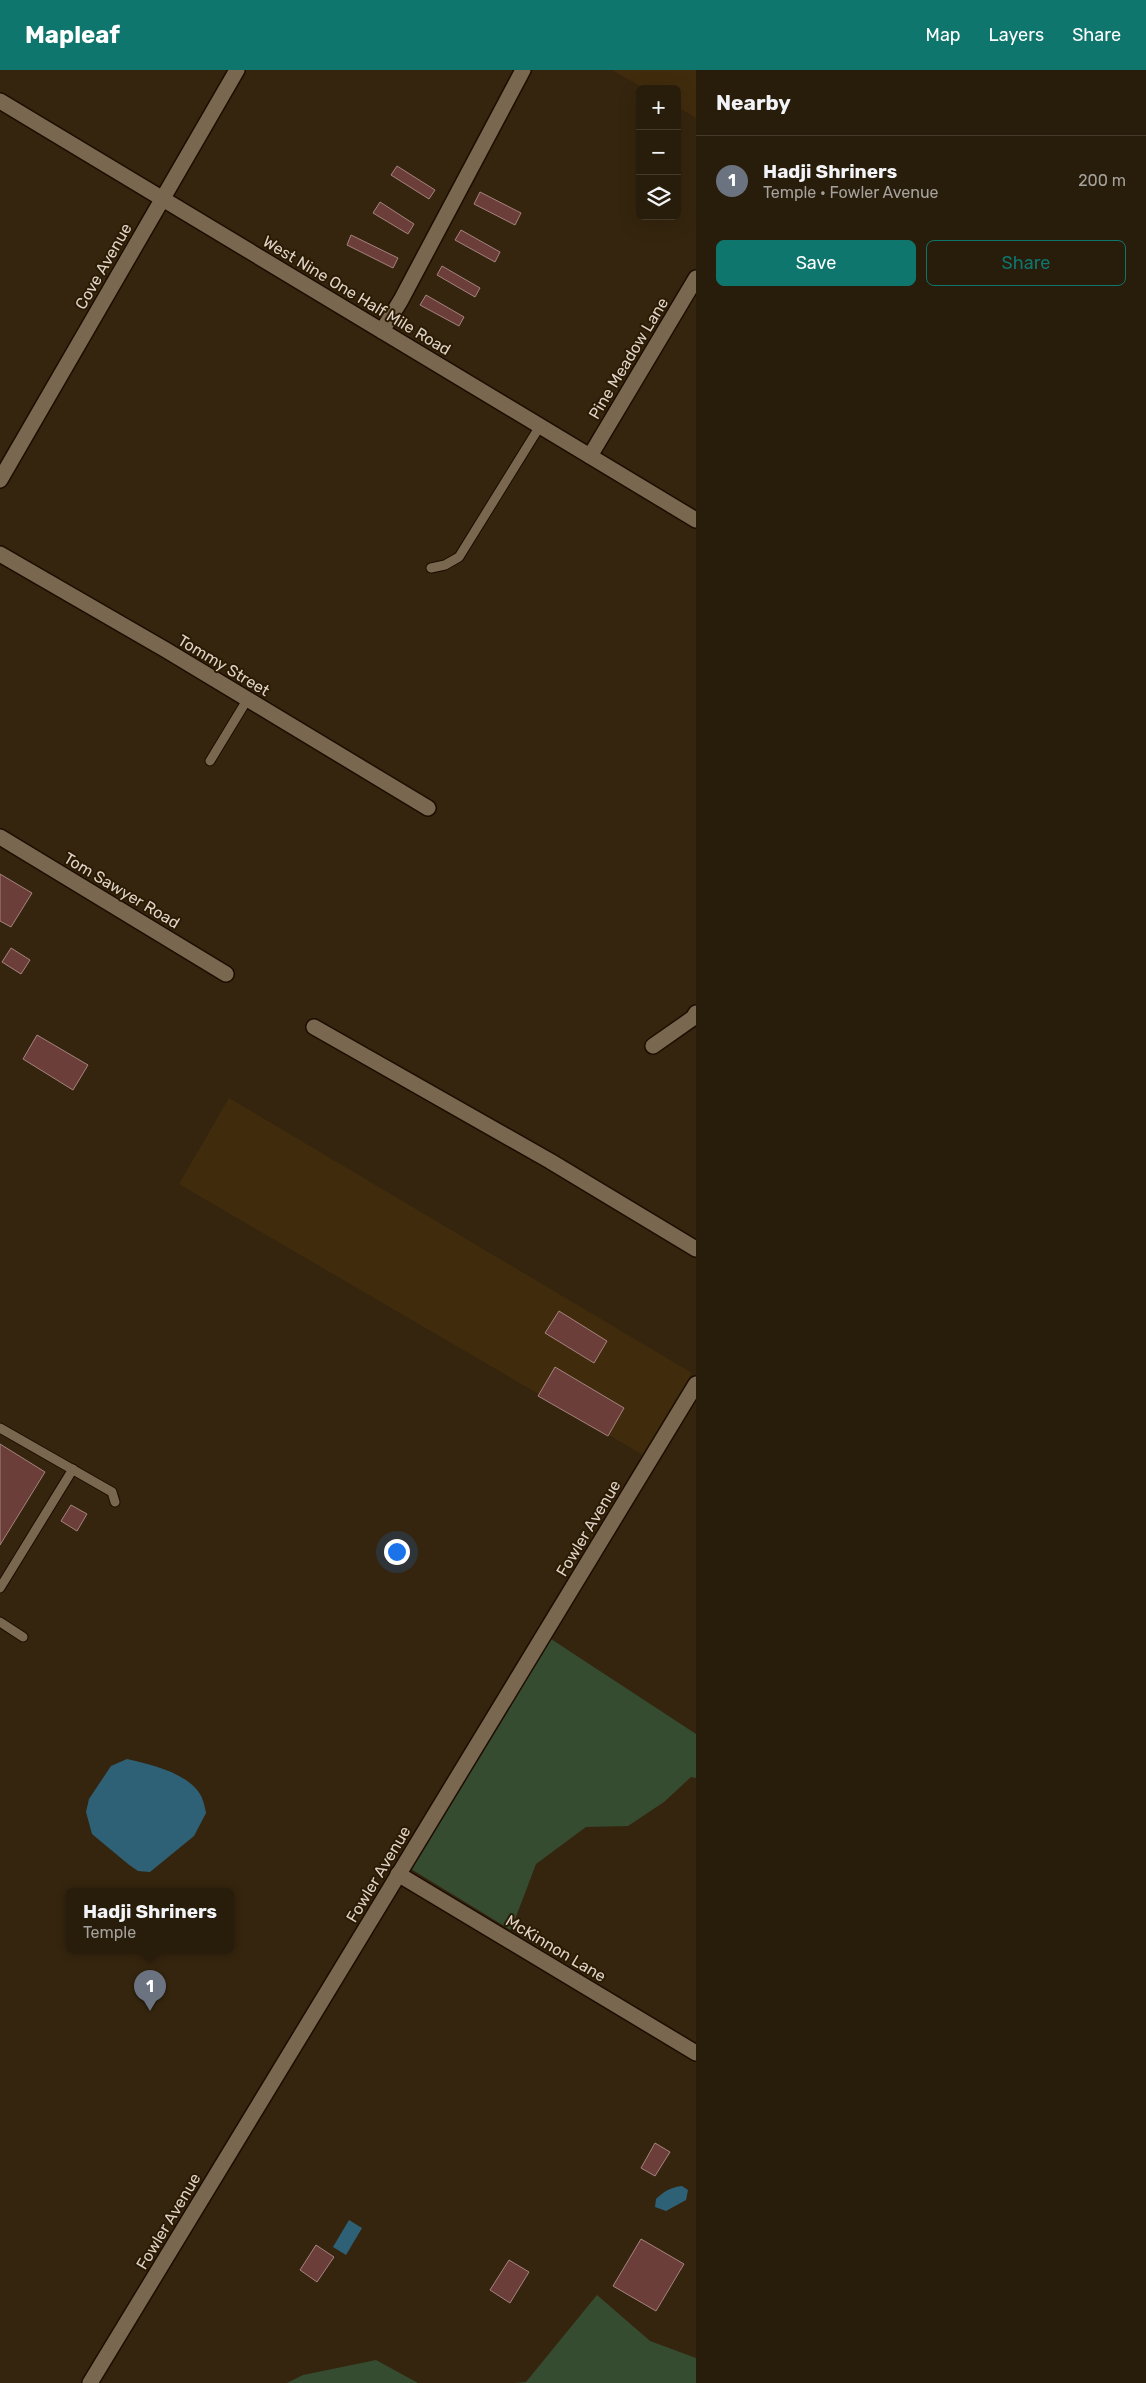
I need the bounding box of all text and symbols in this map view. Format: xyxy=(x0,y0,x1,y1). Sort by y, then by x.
text: Mapleaf xyxy=(25,21,120,49)
text: Map xyxy=(926,24,961,46)
text: Layers xyxy=(989,24,1044,46)
text: Share xyxy=(1072,24,1121,46)
map controls xyxy=(636,85,681,220)
button: + xyxy=(636,85,681,130)
text: Nearby xyxy=(716,90,791,115)
button: − xyxy=(636,130,681,175)
text: Hadji Shriners xyxy=(763,160,897,183)
text: 1 xyxy=(728,171,736,190)
text: 200 m xyxy=(1078,171,1126,190)
button: layers xyxy=(636,175,681,220)
text: Temple · Fowler Avenue xyxy=(763,183,938,202)
street label: Cove Avenue xyxy=(71,220,136,313)
street label: West Nine One Half Mile Road xyxy=(259,232,454,359)
button: Save xyxy=(716,240,916,286)
button: Share xyxy=(926,240,1126,286)
street label: Pine Meadow Lane xyxy=(585,294,672,423)
street label: Tommy Street xyxy=(174,631,273,700)
street label: Tom Sawyer Road xyxy=(60,848,183,932)
street label: Fowler Avenue xyxy=(552,1477,625,1580)
your location xyxy=(384,1539,410,1565)
street label: Fowler Avenue xyxy=(342,1823,415,1926)
popup xyxy=(66,1888,234,1953)
text: Hadji Shriners xyxy=(83,1900,217,1923)
street label: McKinnon Lane xyxy=(502,1911,609,1986)
text: Temple xyxy=(83,1923,136,1942)
pin: 1 xyxy=(134,1970,166,2011)
street label: Fowler Avenue xyxy=(132,2170,205,2273)

